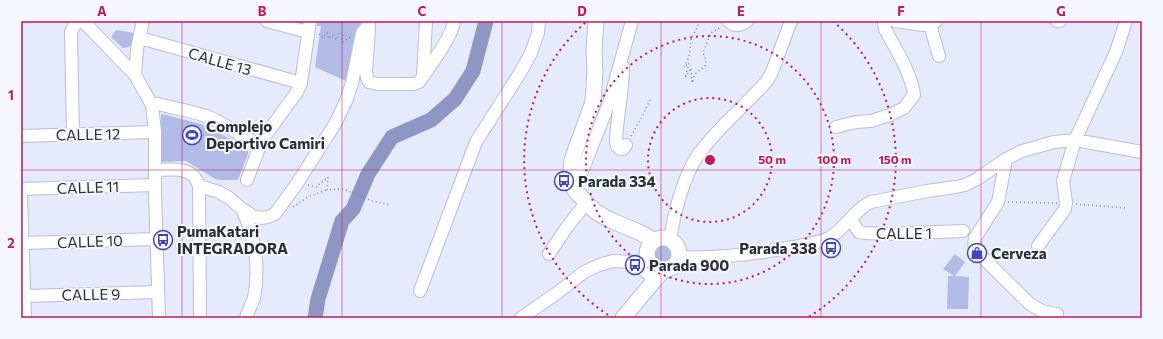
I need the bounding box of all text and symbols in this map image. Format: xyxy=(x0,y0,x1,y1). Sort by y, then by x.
text: A xyxy=(97,3,107,19)
text: B xyxy=(258,3,267,19)
text: C xyxy=(418,3,427,19)
text: D xyxy=(577,3,587,19)
text: E xyxy=(737,3,745,19)
text: F xyxy=(897,3,905,19)
text: G xyxy=(1056,3,1066,19)
street label: CALLE 13 xyxy=(186,43,254,79)
text: 1 xyxy=(8,87,14,103)
place label: Complejo Deportivo Camiri xyxy=(206,117,325,152)
street label: CALLE 12 xyxy=(56,124,120,144)
sports icon: Complejo Deportivo Camiri xyxy=(181,124,203,146)
text: 50 m xyxy=(758,152,786,166)
text: 100 m xyxy=(817,152,851,166)
text: 150 m xyxy=(878,152,912,166)
centre of rings xyxy=(703,153,717,167)
bus stop icon: Parada 334 xyxy=(553,170,575,192)
place label: Parada 334 xyxy=(578,172,656,190)
street label: CALLE 11 xyxy=(57,177,119,197)
place label: PumaKatari INTEGRADORA xyxy=(177,222,288,257)
street label: CALLE 1 xyxy=(876,224,932,242)
bus stop icon: PumaKatari INTEGRADORA xyxy=(152,229,174,251)
street label: CALLE 10 xyxy=(57,231,123,251)
text: 2 xyxy=(7,235,15,251)
bus stop icon: Parada 338 xyxy=(820,237,842,259)
place label: Parada 338 xyxy=(739,239,817,257)
shop icon: Cerveza xyxy=(966,242,988,264)
place label: Cerveza xyxy=(991,244,1047,262)
bus stop icon: Parada 900 xyxy=(624,254,646,276)
place label: Parada 900 xyxy=(649,256,729,274)
street label: CALLE 9 xyxy=(62,284,120,304)

